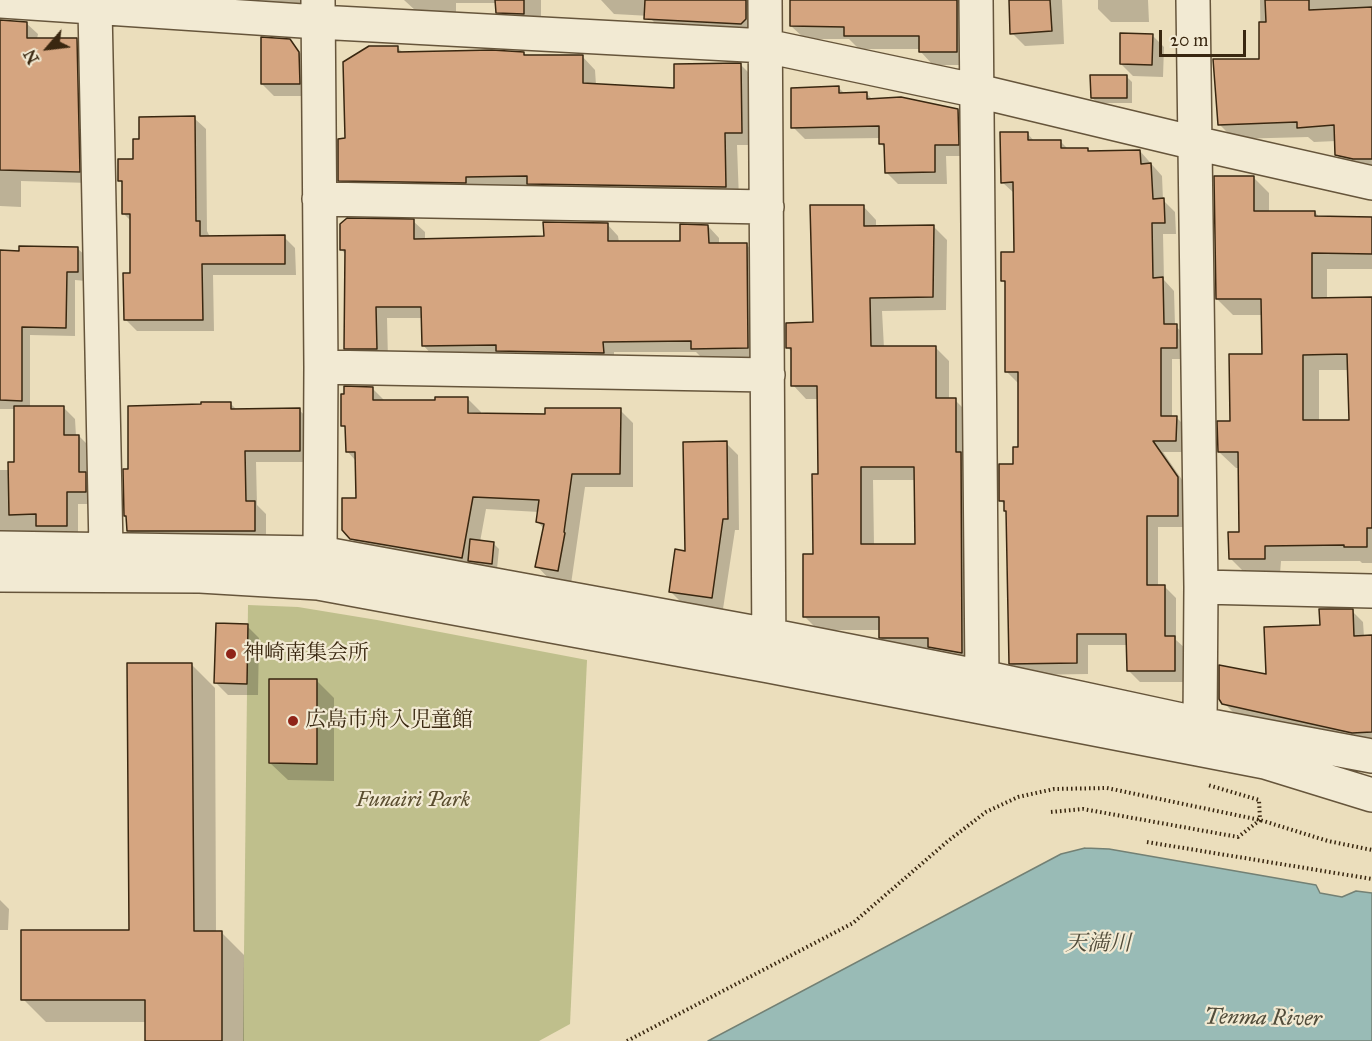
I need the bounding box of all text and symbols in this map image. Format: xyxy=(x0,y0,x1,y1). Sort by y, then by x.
north arrow xyxy=(18,18,78,78)
scale bar xyxy=(1162,18,1249,56)
text: 20 m xyxy=(1170,29,1208,51)
text: N xyxy=(20,46,43,67)
place label: 神崎南集会所 xyxy=(243,641,369,667)
marker: 神崎南集会所 xyxy=(224,647,238,661)
place label: 広島市舟入児童館 xyxy=(305,708,473,734)
marker: 広島市舟入児童館 xyxy=(286,714,300,728)
park label: Funairi Park xyxy=(356,788,470,814)
water label: 天満川 xyxy=(1065,932,1131,958)
water label: Tenma River xyxy=(1204,1005,1322,1033)

